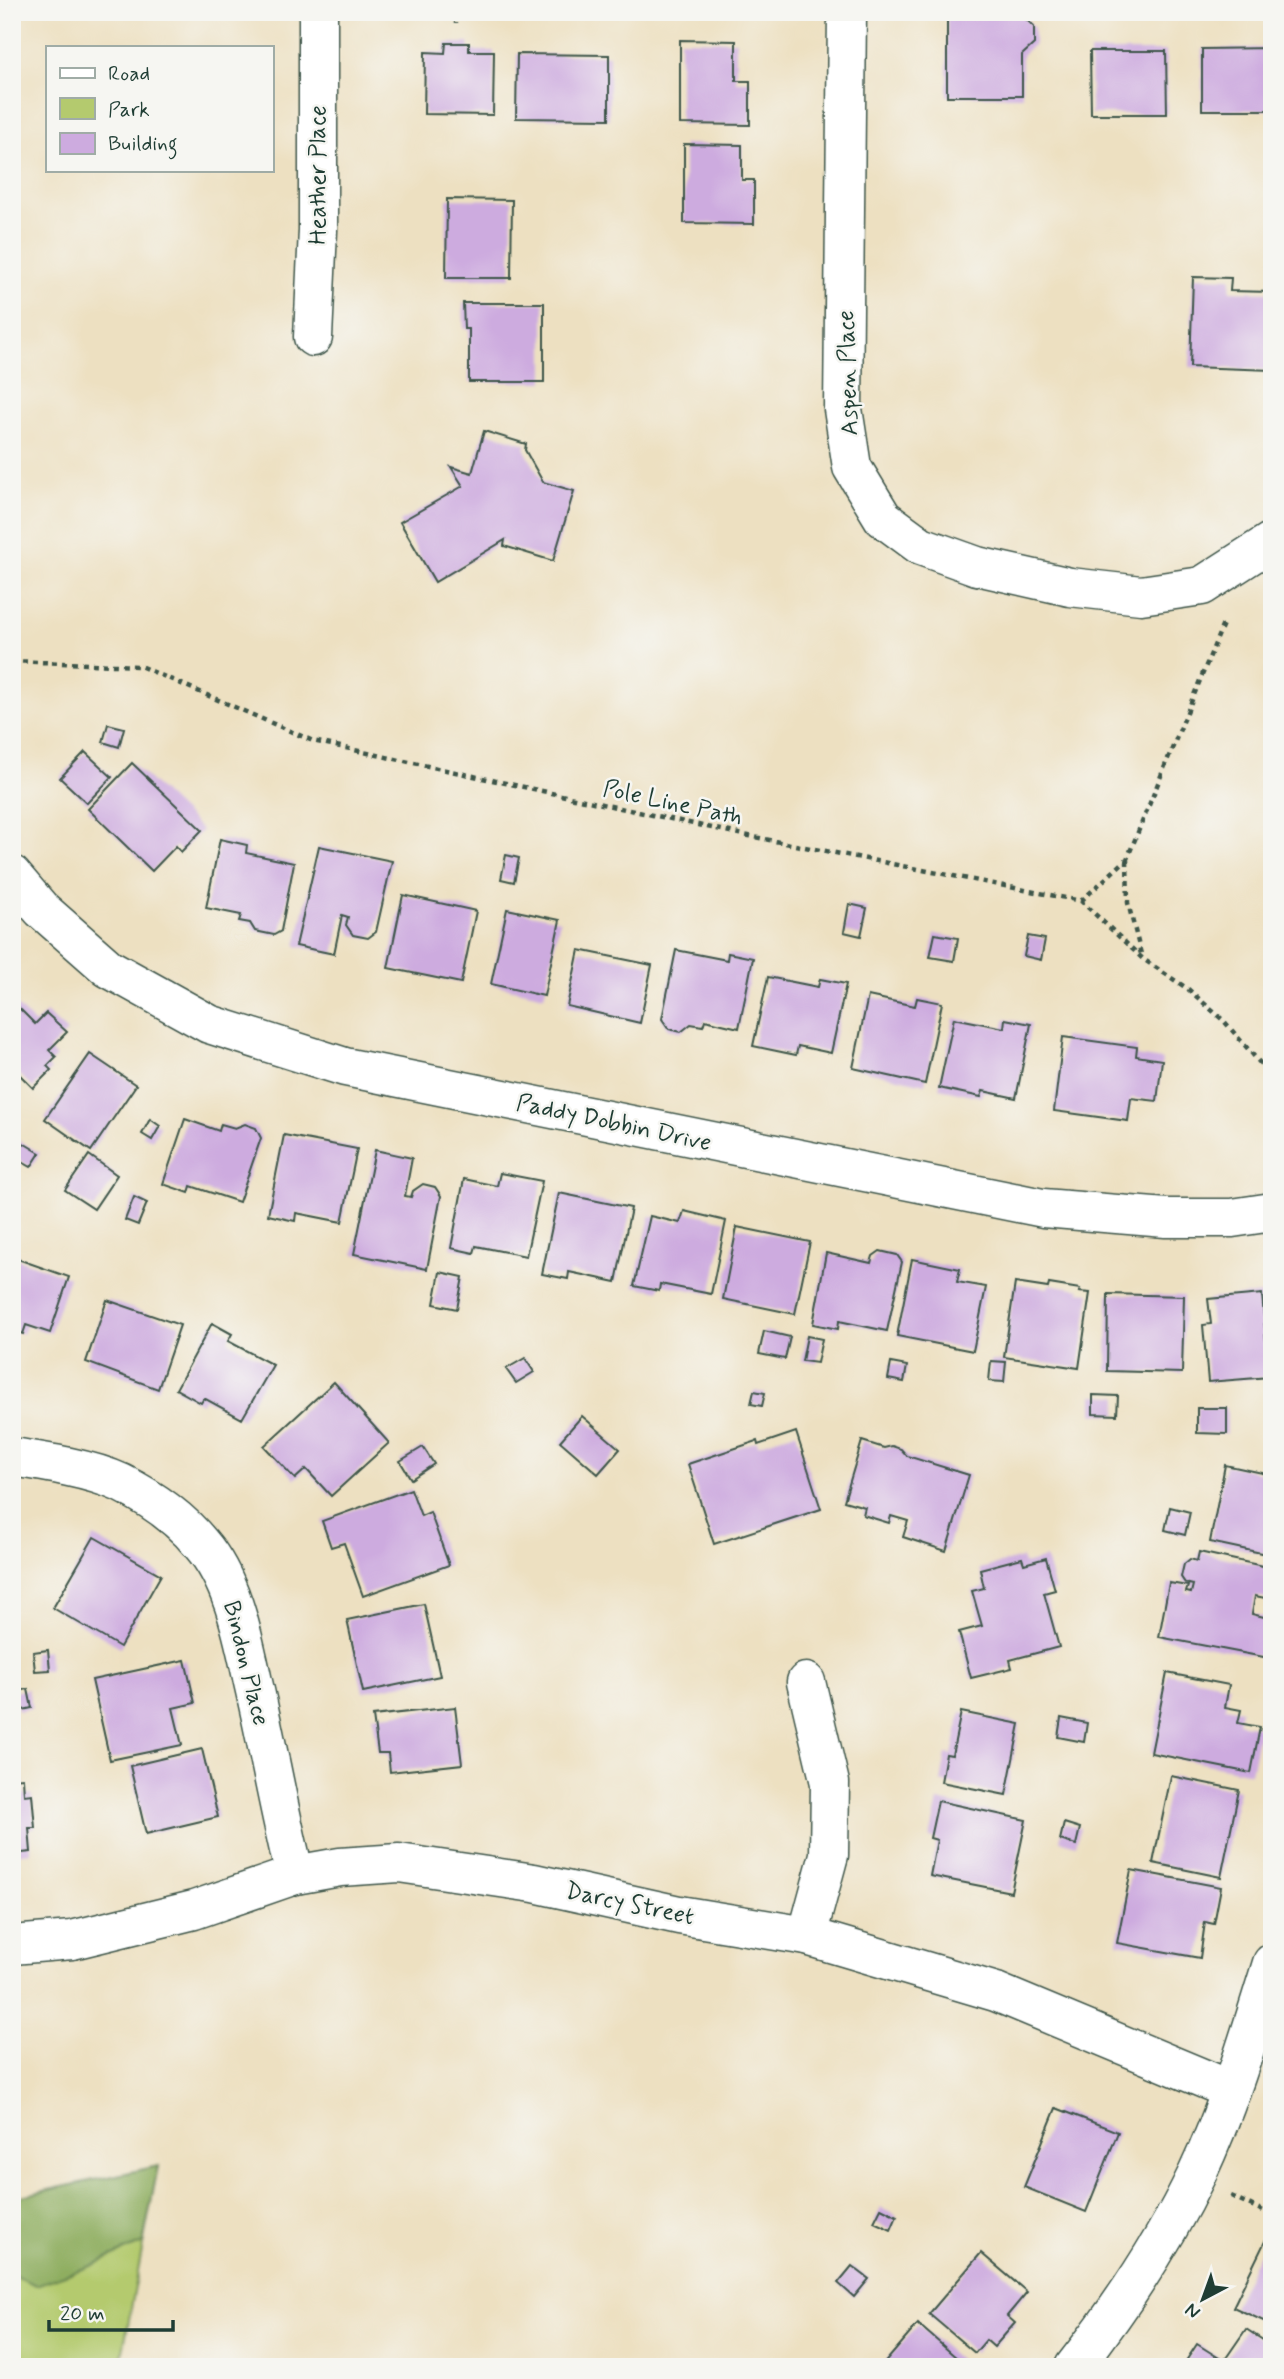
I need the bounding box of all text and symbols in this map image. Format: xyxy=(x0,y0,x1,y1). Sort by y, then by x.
legend xyxy=(46,46,273,172)
text: Road xyxy=(108,60,150,88)
text: Park xyxy=(108,96,150,124)
street label: Heather Place xyxy=(303,105,334,245)
text: Building xyxy=(108,130,178,160)
street label: Aspen Place xyxy=(831,310,866,436)
street label: Pole Line Path xyxy=(600,774,745,833)
street label: Paddy Dobbin Drive xyxy=(513,1088,714,1159)
street label: Bindon Place xyxy=(215,1598,276,1729)
street label: Darcy Street xyxy=(563,1876,697,1933)
north arrow xyxy=(1168,2264,1238,2334)
scale bar xyxy=(49,2288,173,2332)
text: N xyxy=(1180,2297,1206,2324)
text: 20 m xyxy=(60,2300,105,2328)

